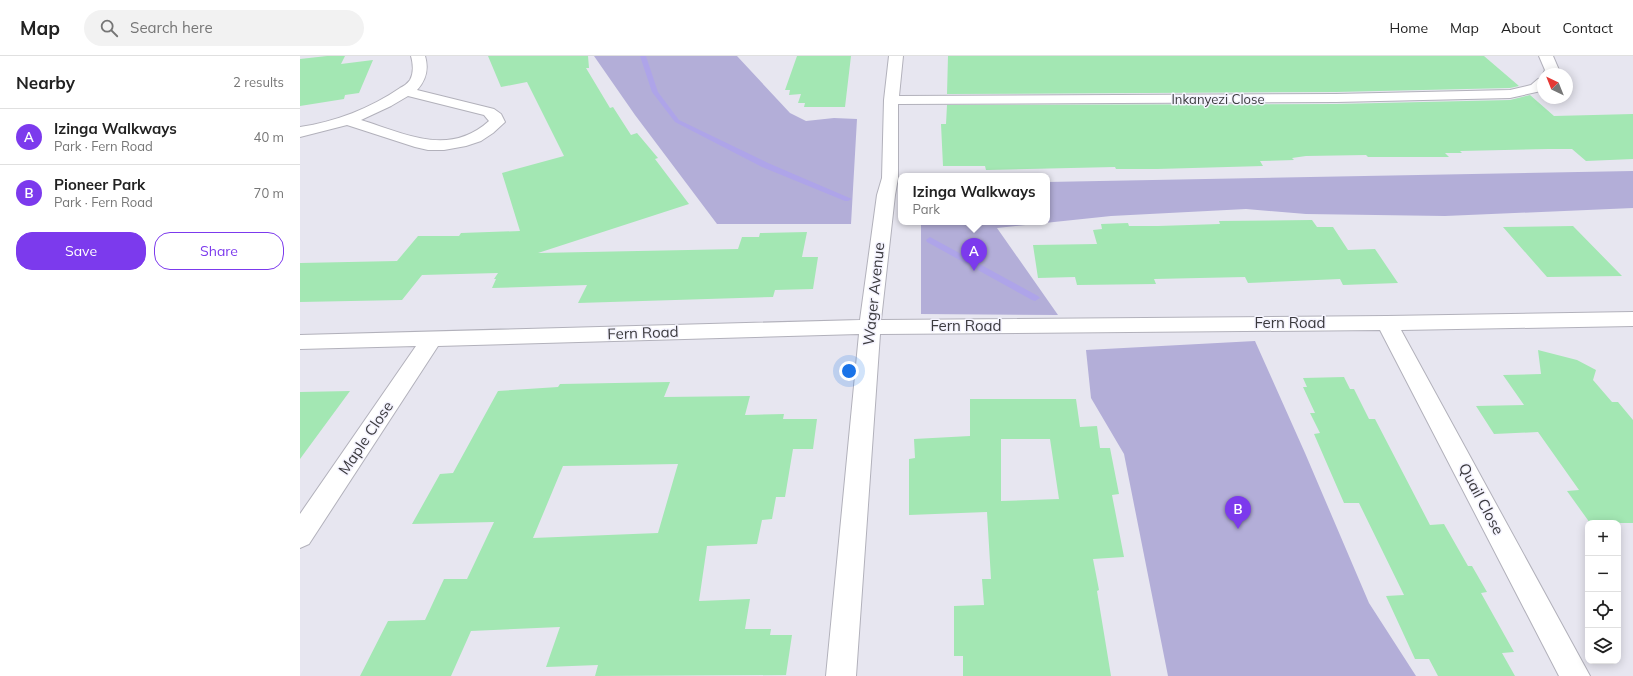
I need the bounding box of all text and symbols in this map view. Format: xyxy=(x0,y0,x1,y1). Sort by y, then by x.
search box xyxy=(84,10,364,46)
text: Map xyxy=(20,16,60,40)
icon: search xyxy=(98,17,120,39)
text: Search here xyxy=(130,18,213,37)
text: Home xyxy=(1389,19,1428,37)
text: Map xyxy=(1450,19,1479,37)
text: About xyxy=(1501,19,1541,37)
text: Contact xyxy=(1563,19,1613,37)
north arrow xyxy=(1537,68,1573,104)
text: Nearby xyxy=(16,72,75,93)
text: 2 results xyxy=(233,74,284,90)
street label: Inkanyezi Close xyxy=(1172,91,1264,107)
text: Izinga Walkways xyxy=(54,119,177,138)
text: A xyxy=(24,129,34,145)
text: 40 m xyxy=(254,129,284,145)
text: Park · Fern Road xyxy=(54,138,153,154)
popup xyxy=(898,173,1050,225)
text: Pioneer Park xyxy=(54,175,145,194)
text: Izinga Walkways xyxy=(913,182,1035,201)
text: B xyxy=(25,185,33,201)
text: 70 m xyxy=(254,185,284,201)
text: Park · Fern Road xyxy=(54,194,153,210)
text: Park xyxy=(913,201,940,217)
button: Save xyxy=(16,232,146,270)
button: Share xyxy=(154,232,284,270)
pin: A xyxy=(961,238,987,271)
street label: Wager Avenue xyxy=(859,241,888,346)
street label: Fern Road xyxy=(1254,313,1326,332)
street label: Fern Road xyxy=(930,316,1002,335)
street label: Fern Road xyxy=(607,322,679,343)
your location xyxy=(839,361,859,381)
street label: Maple Close xyxy=(334,397,397,478)
street label: Quail Close xyxy=(1455,460,1508,538)
pin: B xyxy=(1225,496,1251,529)
map controls xyxy=(1585,520,1621,664)
button: + xyxy=(1585,520,1621,556)
button: − xyxy=(1585,556,1621,592)
button: locate xyxy=(1585,592,1621,628)
button: layers xyxy=(1585,628,1621,664)

